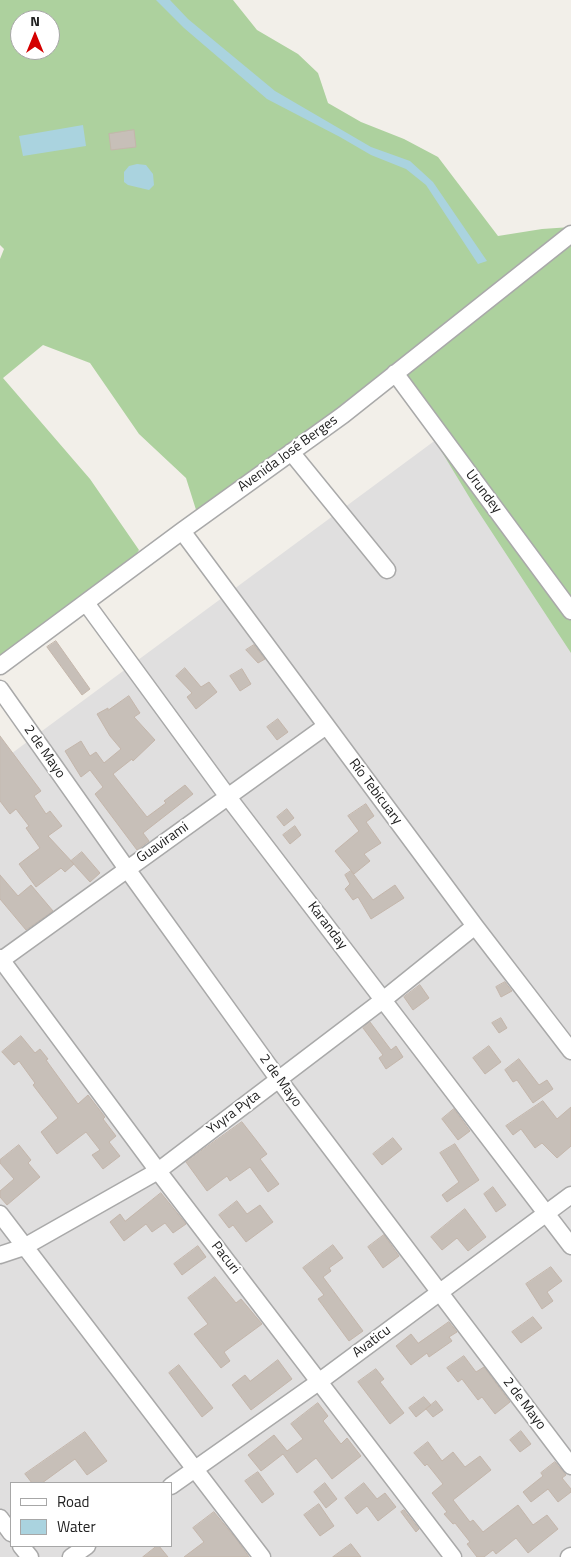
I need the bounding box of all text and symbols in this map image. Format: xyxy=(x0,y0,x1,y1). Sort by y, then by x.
north arrow xyxy=(10,10,60,60)
text: N xyxy=(30,10,40,31)
street label: Avenida José Berges xyxy=(235,412,341,496)
street label: Urundey xyxy=(461,467,505,517)
street label: 2 de Mayo xyxy=(20,722,68,782)
street label: Río Tebicuary xyxy=(345,756,405,828)
street label: Guavirami xyxy=(134,819,192,867)
street label: Karanday xyxy=(304,899,350,953)
street label: 2 de Mayo xyxy=(255,1051,305,1111)
street label: Yvyra Pyta xyxy=(204,1088,264,1138)
street label: Pacuri xyxy=(207,1238,243,1278)
street label: Avaticu xyxy=(350,1322,394,1362)
street label: 2 de Mayo xyxy=(499,1375,549,1433)
legend xyxy=(10,1482,172,1547)
text: Road xyxy=(57,1490,89,1513)
text: Water xyxy=(57,1515,96,1538)

